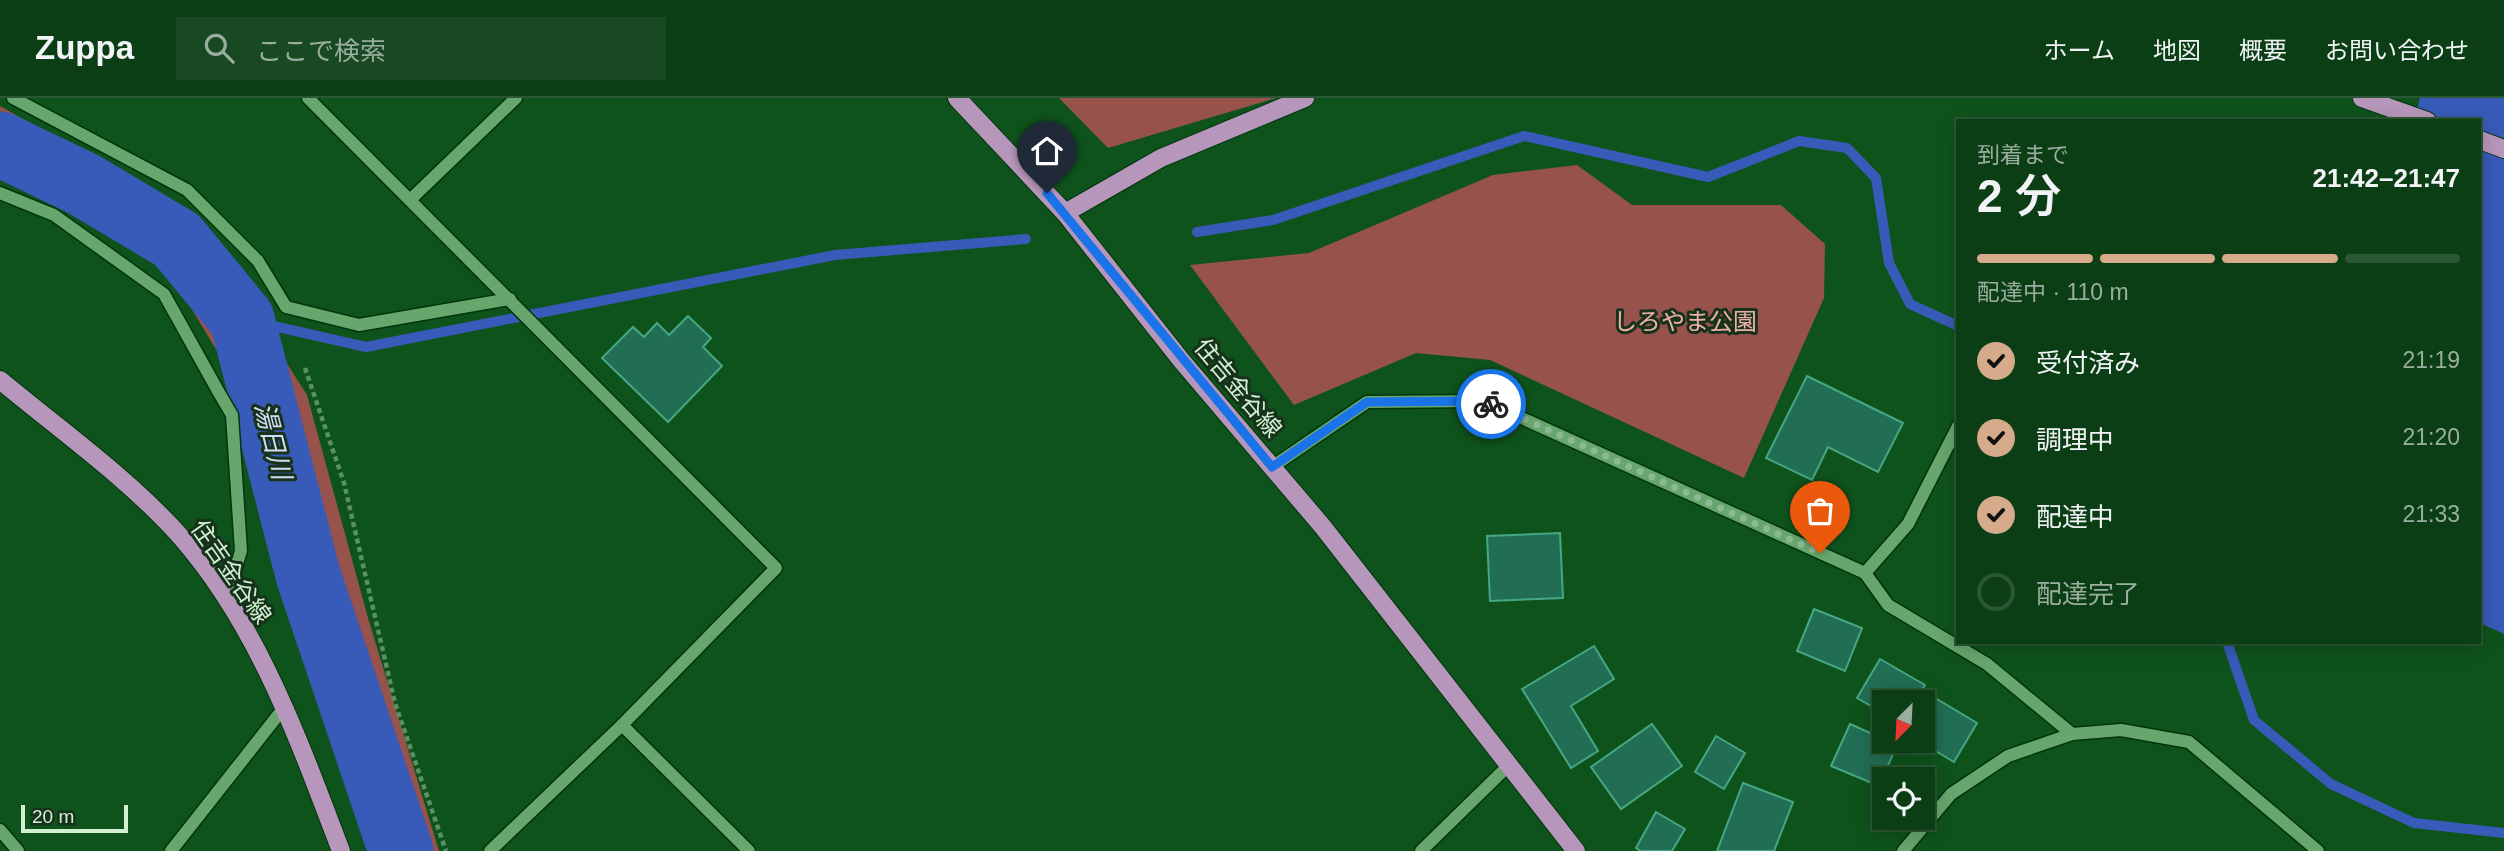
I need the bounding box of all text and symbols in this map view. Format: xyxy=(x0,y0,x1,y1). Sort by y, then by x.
search box xyxy=(176,17,666,80)
text: Zuppa xyxy=(35,29,134,66)
icon: search xyxy=(200,29,238,67)
text: ここで検索 xyxy=(256,36,386,66)
text: ホーム xyxy=(2044,37,2115,64)
text: 地図 xyxy=(2153,37,2201,64)
text: 概要 xyxy=(2239,37,2287,64)
text: お問い合わせ xyxy=(2325,37,2469,64)
pin xyxy=(1017,121,1077,193)
icon: home xyxy=(1028,132,1066,170)
text: 到着まで xyxy=(1977,142,2069,168)
text: 21:42–21:47 xyxy=(2313,163,2460,193)
text: 2 分 xyxy=(1977,170,2061,222)
text: 配達中 · 110 m xyxy=(1977,279,2129,305)
park label: しろやま公園 xyxy=(1613,308,1757,335)
street label: 住吉金谷線 xyxy=(1189,333,1287,442)
icon: check xyxy=(1977,342,2015,380)
text: 21:19 xyxy=(2402,347,2460,373)
text: 受付済み xyxy=(2036,348,2140,378)
courier xyxy=(1456,369,1526,439)
icon: bike xyxy=(1472,385,1510,423)
water label: 湯日川 xyxy=(249,400,298,485)
icon: check xyxy=(1977,419,2015,457)
text: 21:20 xyxy=(2402,424,2460,450)
text: 調理中 xyxy=(2036,425,2114,455)
pin xyxy=(1790,481,1850,553)
icon: bag xyxy=(1801,492,1839,530)
icon: check xyxy=(1977,496,2015,534)
text: 21:33 xyxy=(2402,501,2460,527)
text: 配達中 xyxy=(2036,502,2114,532)
street label: 住吉金谷線 xyxy=(186,515,277,629)
text: 配達完了 xyxy=(2036,579,2140,609)
north arrow xyxy=(1872,690,1936,752)
map controls xyxy=(1872,690,1935,830)
button: locate xyxy=(1872,767,1935,830)
scale bar xyxy=(21,802,128,834)
text: 20 m xyxy=(32,806,74,827)

